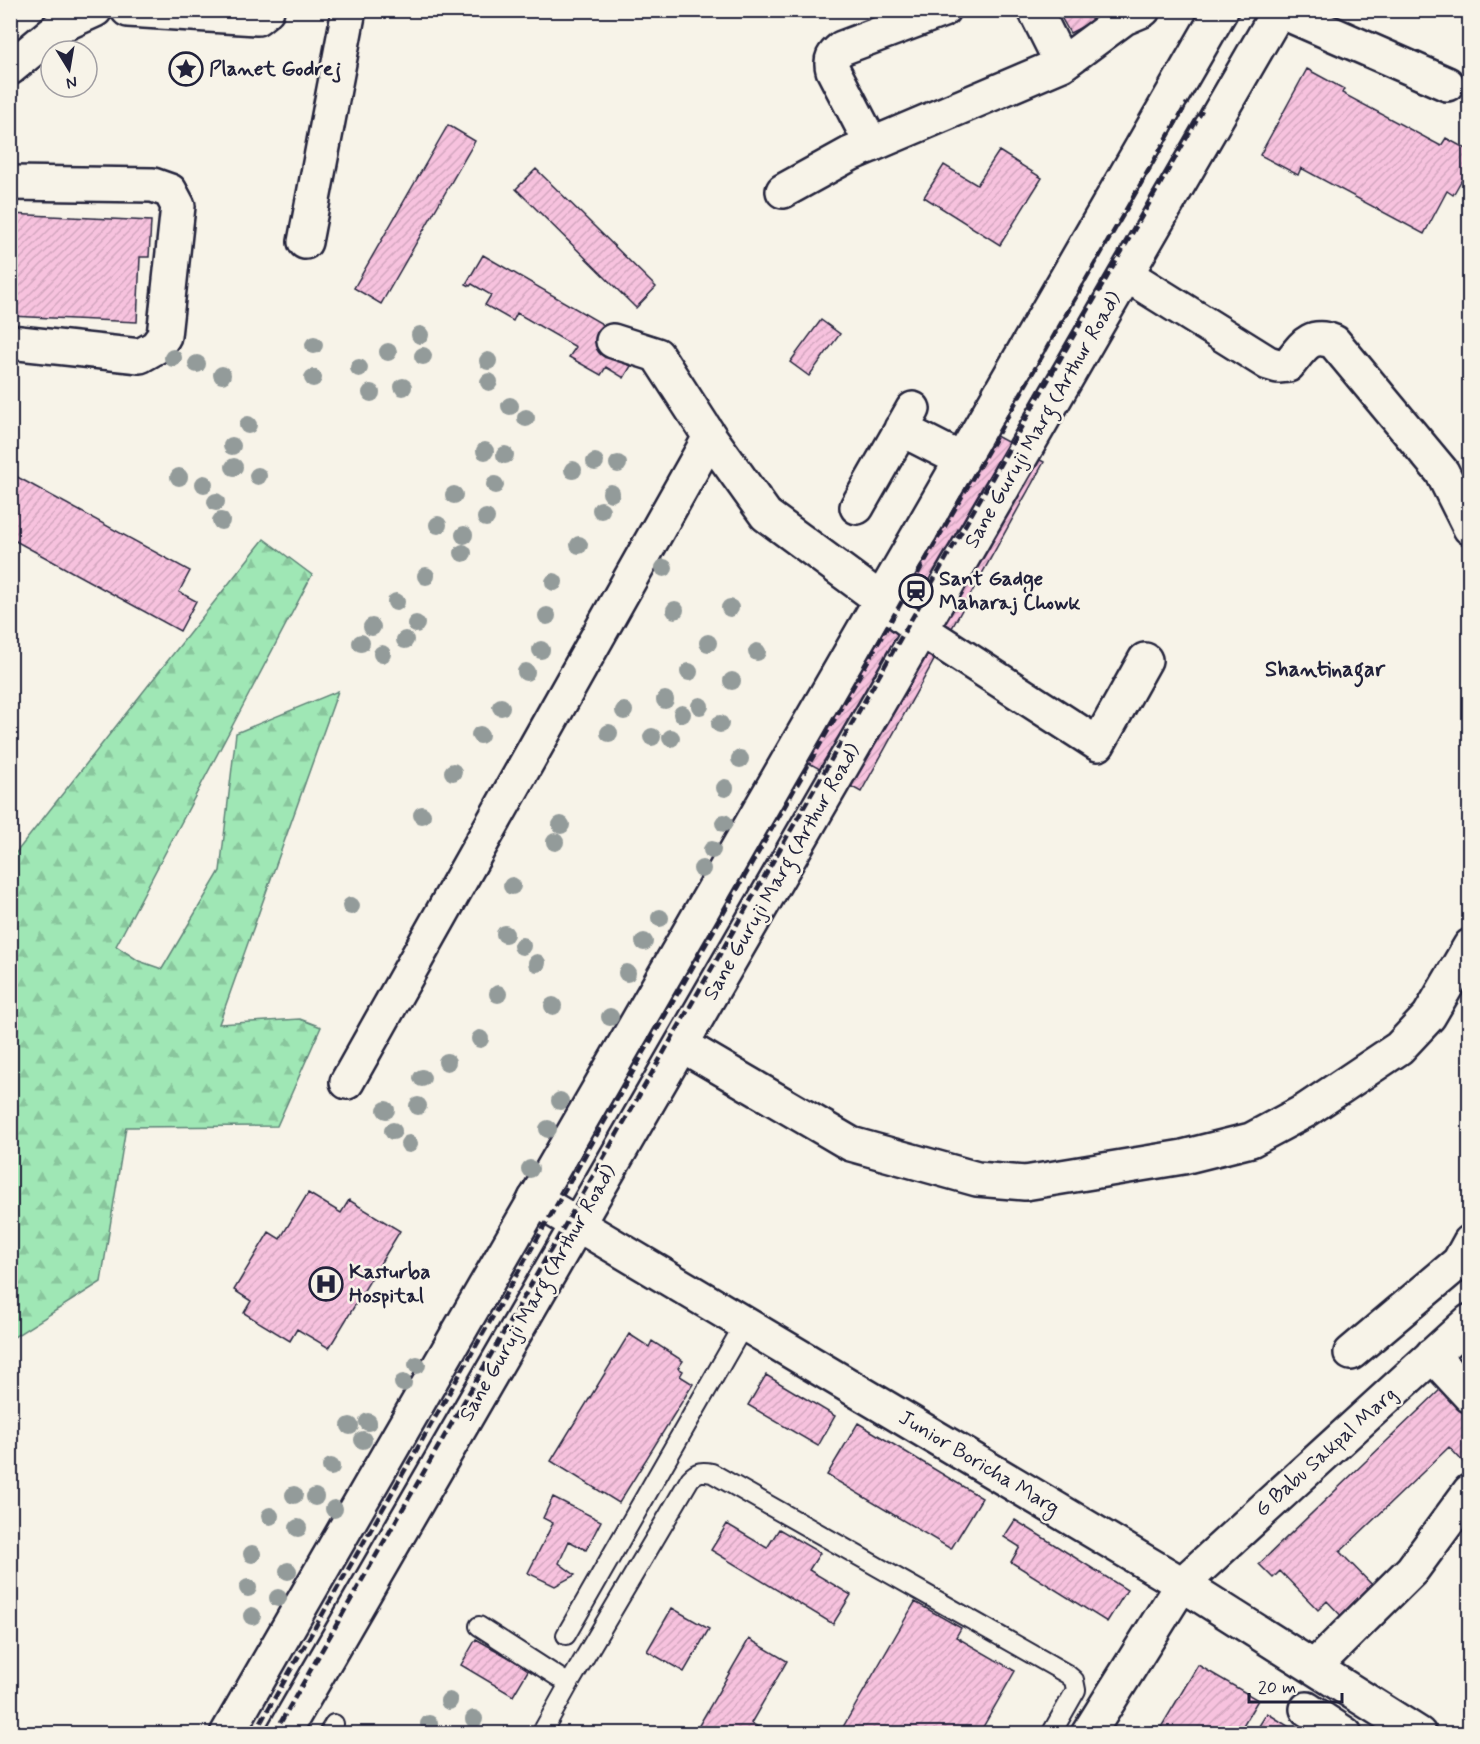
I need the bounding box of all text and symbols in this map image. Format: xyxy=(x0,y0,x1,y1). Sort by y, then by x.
north arrow xyxy=(39,39,99,99)
place icon: Planet Godrej xyxy=(168,51,204,87)
place label: Planet Godrej xyxy=(209,55,341,83)
text: N xyxy=(64,71,79,94)
street label: Sane Guruji Marg (Arthur Road) xyxy=(958,286,1130,554)
place label: Sant Gadge Maharaj Chowk xyxy=(939,565,1080,617)
station icon: Sant Gadge Maharaj Chowk xyxy=(898,573,934,609)
district label: Shantinagar xyxy=(1265,656,1386,688)
street label: Sane Guruji Marg (Arthur Road) xyxy=(697,738,869,1006)
street label: Sane Guruji Marg (Arthur Road) xyxy=(453,1159,625,1427)
place label: Kasturba Hospital xyxy=(349,1258,431,1310)
hospital icon: Kasturba Hospital xyxy=(308,1266,344,1302)
street label: G Babu Sakpal Marg xyxy=(1249,1381,1403,1523)
street label: Junior Boricha Marg xyxy=(893,1404,1065,1523)
scale bar xyxy=(1249,1666,1342,1704)
text: 20 m xyxy=(1258,1676,1296,1700)

